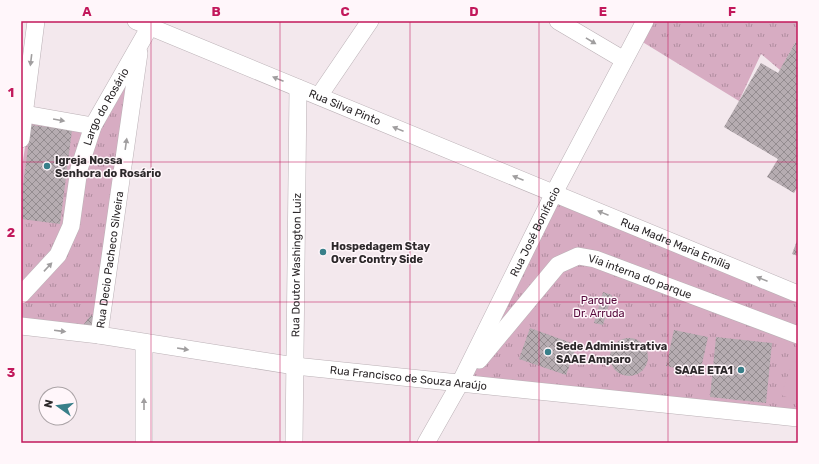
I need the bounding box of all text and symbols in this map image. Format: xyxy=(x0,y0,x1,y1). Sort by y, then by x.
text: A xyxy=(82,4,92,19)
text: B xyxy=(211,4,221,19)
text: C xyxy=(340,4,350,19)
text: D xyxy=(469,4,479,19)
text: E xyxy=(599,4,607,19)
text: F xyxy=(728,4,736,19)
one-way arrow xyxy=(585,37,597,44)
one-way arrow xyxy=(28,54,34,66)
street label: Largo do Rosário xyxy=(81,66,132,147)
one-way arrow xyxy=(272,76,284,83)
text: 1 xyxy=(8,85,14,100)
street label: Rua Silva Pinto xyxy=(307,87,383,128)
one-way arrow xyxy=(53,117,65,123)
one-way arrow xyxy=(393,126,404,132)
one-way arrow xyxy=(123,138,129,150)
place label: Igreja Nossa Senhora do Rosário xyxy=(55,154,161,180)
marker: Igreja Nossa Senhora do Rosário xyxy=(42,161,52,171)
one-way arrow xyxy=(512,175,524,181)
street label: Rua José Bonifacio xyxy=(508,184,563,279)
street label: Rua Decio Pacheco Silveira xyxy=(94,190,126,329)
street label: Rua Doutor Washington Luiz xyxy=(289,192,304,337)
one-way arrow xyxy=(597,210,609,217)
street label: Rua Madre Maria Emília xyxy=(619,216,733,273)
text: 2 xyxy=(7,225,15,240)
place label: Hospedagem Stay Over Contry Side xyxy=(331,240,431,266)
marker: Hospedagem Stay Over Contry Side xyxy=(318,247,328,257)
street label: Via interna do parque xyxy=(587,252,694,302)
one-way arrow xyxy=(43,262,52,272)
one-way arrow xyxy=(756,276,767,282)
park label: Parque Dr. Arruda xyxy=(573,294,625,320)
one-way arrow xyxy=(54,327,66,334)
place label: Sede Administrativa SAAE Amparo xyxy=(556,340,667,366)
one-way arrow xyxy=(177,346,189,352)
marker: Sede Administrativa SAAE Amparo xyxy=(543,347,553,357)
street label: Rua Francisco de Souza Araújo xyxy=(329,364,488,393)
place label: SAAE ETA1 xyxy=(675,364,733,377)
text: 3 xyxy=(7,365,16,380)
marker: SAAE ETA1 xyxy=(736,365,746,375)
north arrow xyxy=(38,386,78,426)
one-way arrow xyxy=(141,397,147,410)
text: N xyxy=(42,398,56,409)

